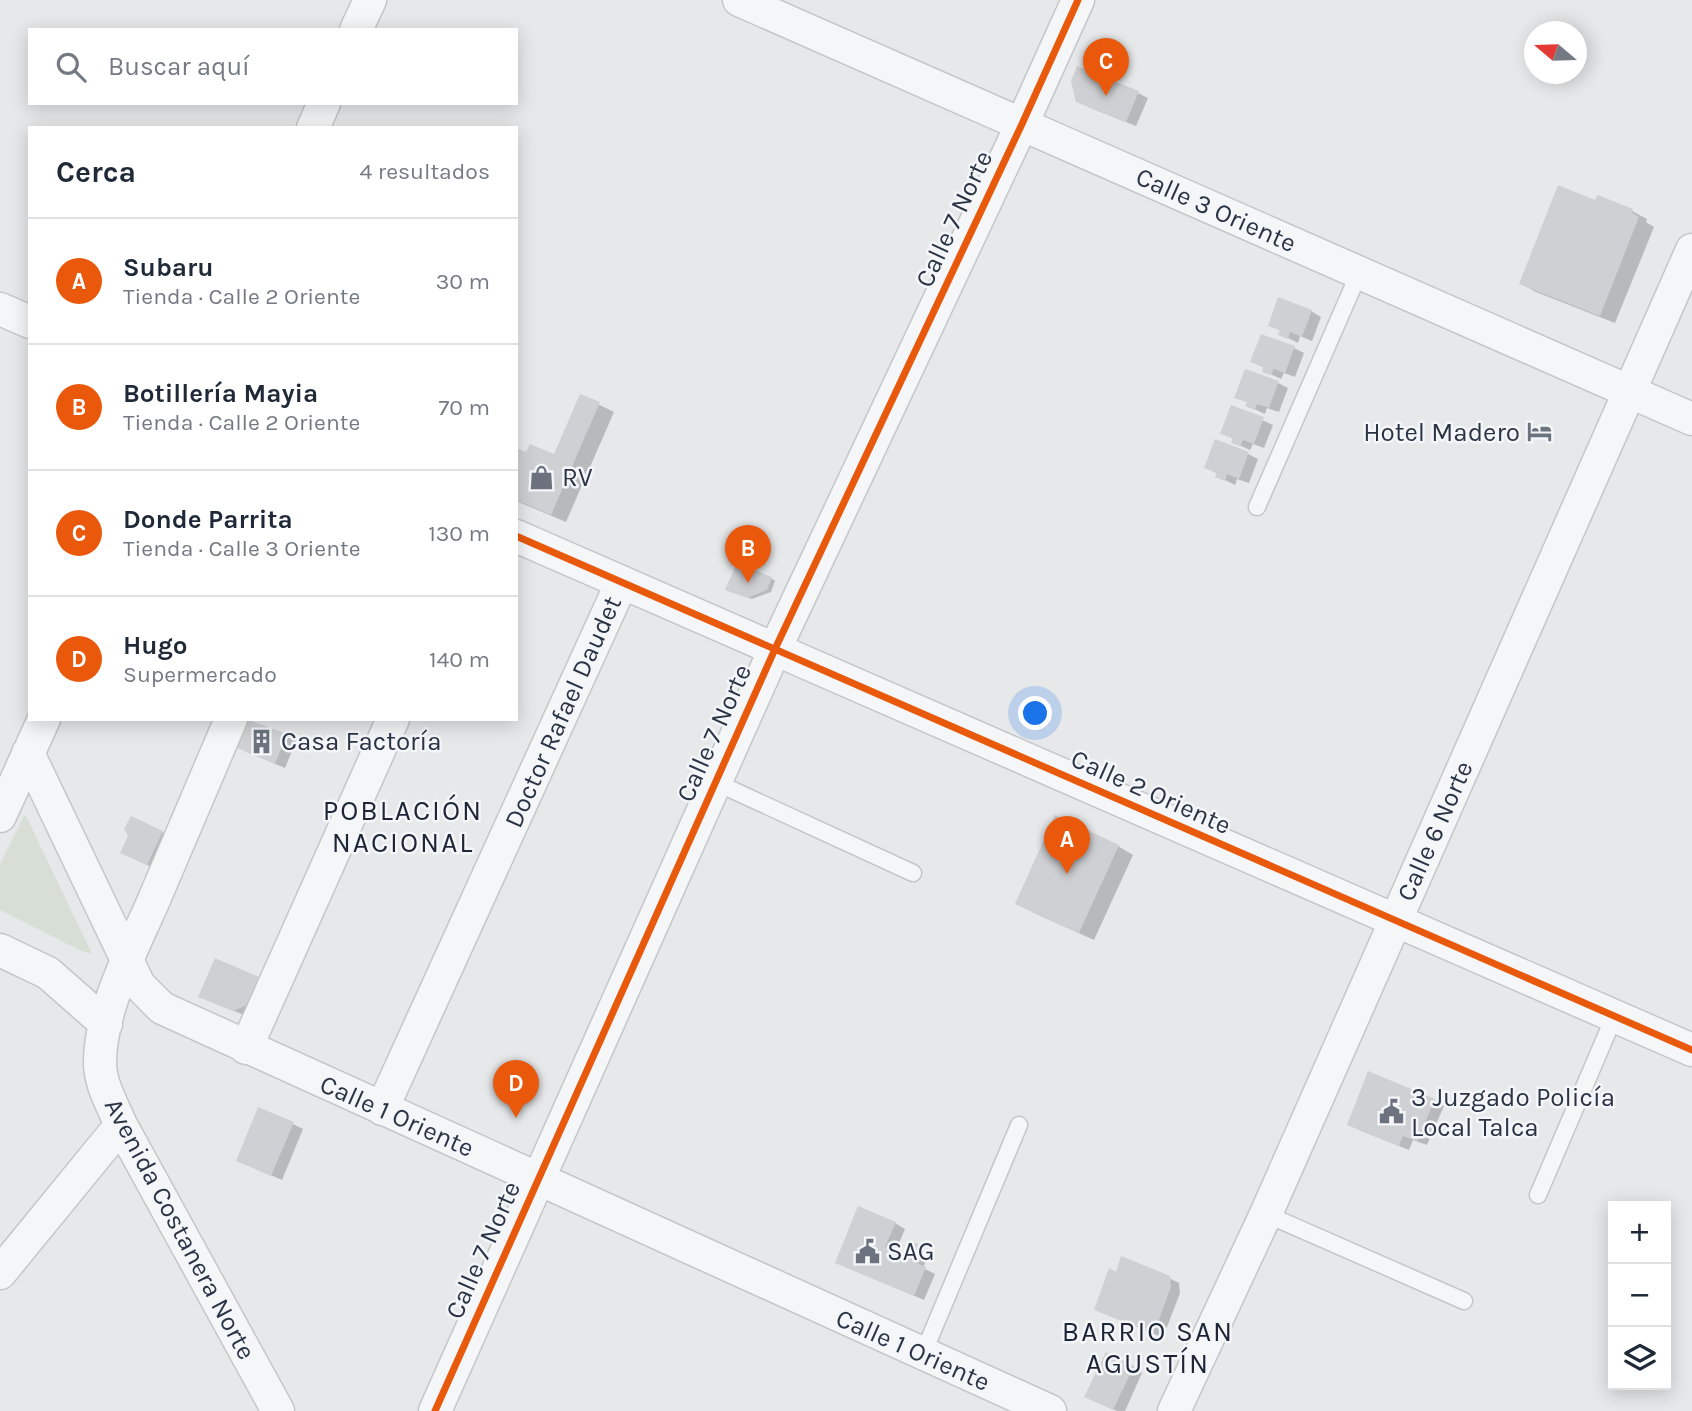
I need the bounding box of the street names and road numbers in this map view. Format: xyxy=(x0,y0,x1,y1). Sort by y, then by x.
street label: Calle 7 Norte xyxy=(909,146,999,292)
street label: Calle 3 Oriente xyxy=(1131,161,1301,259)
street label: Doctor Rafael Daudet xyxy=(498,591,628,833)
street label: Calle 7 Norte xyxy=(670,659,758,807)
street label: Calle 2 Oriente xyxy=(1066,743,1236,841)
street label: Calle 6 Norte xyxy=(1390,756,1480,906)
street label: Calle 1 Oriente xyxy=(315,1068,479,1164)
street label: Avenida Costanera Norte xyxy=(98,1093,262,1365)
street label: Calle 7 Norte xyxy=(439,1176,527,1324)
street label: Calle 1 Oriente xyxy=(831,1302,995,1398)

